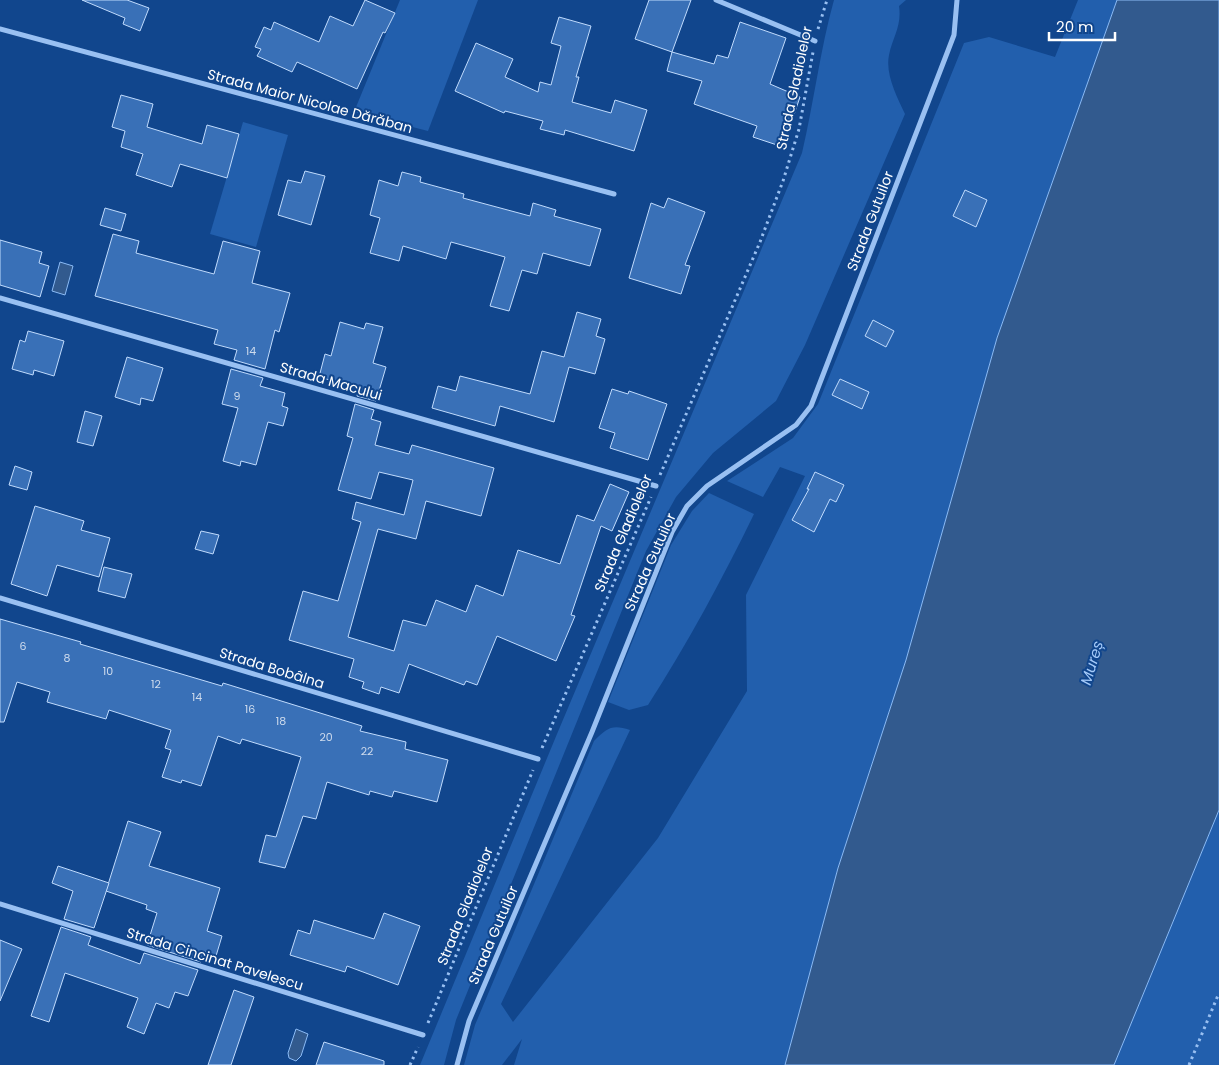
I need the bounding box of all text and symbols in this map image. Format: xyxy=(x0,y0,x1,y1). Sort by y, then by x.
scale bar xyxy=(1049,10,1115,42)
text: 20 m xyxy=(1056,16,1094,37)
street label: Strada Gladiolelor xyxy=(771,24,817,152)
street label: Strada Maior Nicolae Dărăban xyxy=(205,64,415,138)
street label: Strada Gutuilor xyxy=(842,168,898,274)
house number: 14 xyxy=(246,343,256,359)
street label: Strada Macului xyxy=(278,357,384,405)
house number: 9 xyxy=(234,388,241,404)
street label: Strada Gladiolelor xyxy=(589,471,657,595)
street label: Strada Gutuilor xyxy=(619,510,681,614)
house number: 6 xyxy=(20,638,27,654)
water label: Mureș xyxy=(1075,638,1108,688)
street label: Strada Bobâlna xyxy=(217,643,327,693)
house number: 8 xyxy=(64,650,71,666)
house number: 10 xyxy=(103,663,113,679)
house number: 12 xyxy=(151,676,161,692)
house number: 14 xyxy=(192,689,202,705)
house number: 16 xyxy=(245,701,255,717)
house number: 18 xyxy=(276,713,286,729)
house number: 20 xyxy=(319,729,333,745)
house number: 22 xyxy=(361,743,373,759)
street label: Strada Gladiolelor xyxy=(432,844,498,968)
street label: Strada Gutuilor xyxy=(463,882,523,988)
street label: Strada Cincinat Pavelescu xyxy=(124,923,306,995)

